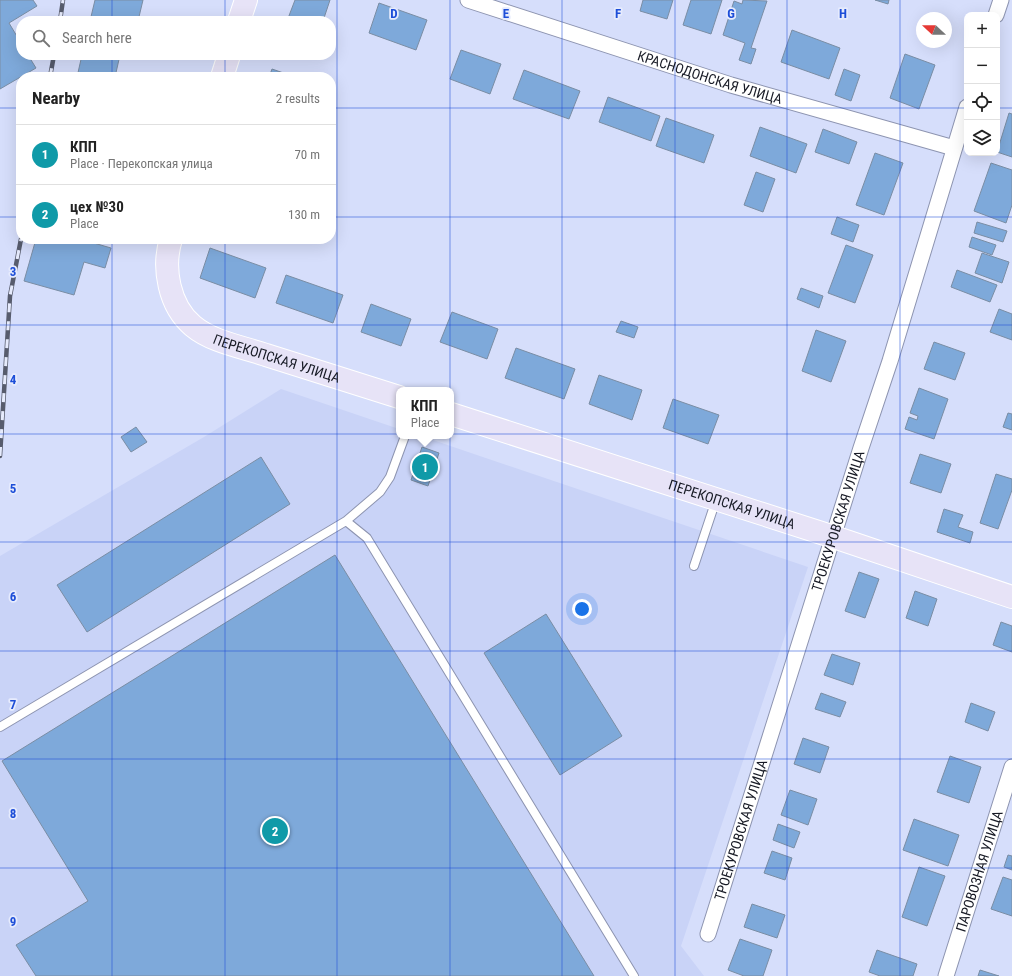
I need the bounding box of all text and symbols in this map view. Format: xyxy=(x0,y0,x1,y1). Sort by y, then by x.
text: D xyxy=(390,6,398,21)
text: E xyxy=(503,6,510,21)
text: F xyxy=(615,6,621,21)
text: G xyxy=(727,6,735,21)
text: H xyxy=(839,6,847,21)
north arrow xyxy=(916,12,952,48)
map controls xyxy=(964,12,1000,156)
button: + xyxy=(964,12,1000,48)
search box xyxy=(16,16,336,60)
icon: search xyxy=(30,27,52,49)
text: Search here xyxy=(62,29,132,47)
street label: КРАСНОДОНСКАЯ УЛИЦА xyxy=(636,47,784,107)
button: − xyxy=(964,48,1000,84)
button: locate xyxy=(964,84,1000,120)
text: Nearby xyxy=(32,88,80,108)
text: 2 results xyxy=(276,91,320,106)
button: layers xyxy=(964,120,1000,156)
text: КПП xyxy=(70,138,97,156)
text: 1 xyxy=(42,147,48,162)
text: 70 m xyxy=(294,147,320,162)
text: Place · Перекопская улица xyxy=(70,156,213,171)
text: цех №30 xyxy=(70,198,124,216)
text: 2 xyxy=(42,207,48,222)
text: 130 m xyxy=(288,207,320,222)
text: Place xyxy=(70,216,99,231)
text: 3 xyxy=(10,264,16,279)
street label: ПЕРЕКОПСКАЯ УЛИЦА xyxy=(211,331,342,386)
text: 4 xyxy=(10,372,17,387)
popup xyxy=(396,387,454,439)
text: КПП xyxy=(411,397,438,415)
text: Place xyxy=(411,415,439,430)
street label: ТРОЕКУРОВСКАЯ УЛИЦА xyxy=(808,449,868,593)
pin: 1 xyxy=(412,452,438,482)
street label: ПЕРЕКОПСКАЯ УЛИЦА xyxy=(667,476,797,532)
text: 5 xyxy=(10,481,17,496)
text: 6 xyxy=(10,589,17,604)
your location xyxy=(572,599,592,619)
text: 7 xyxy=(10,697,17,712)
street label: ТРОЕКУРОВСКАЯ УЛИЦА xyxy=(711,758,770,902)
text: 8 xyxy=(10,806,16,821)
street label: ПАРОВОЗНАЯ УЛИЦА xyxy=(953,809,1006,934)
pin: 2 xyxy=(262,816,288,846)
text: 9 xyxy=(10,914,16,929)

